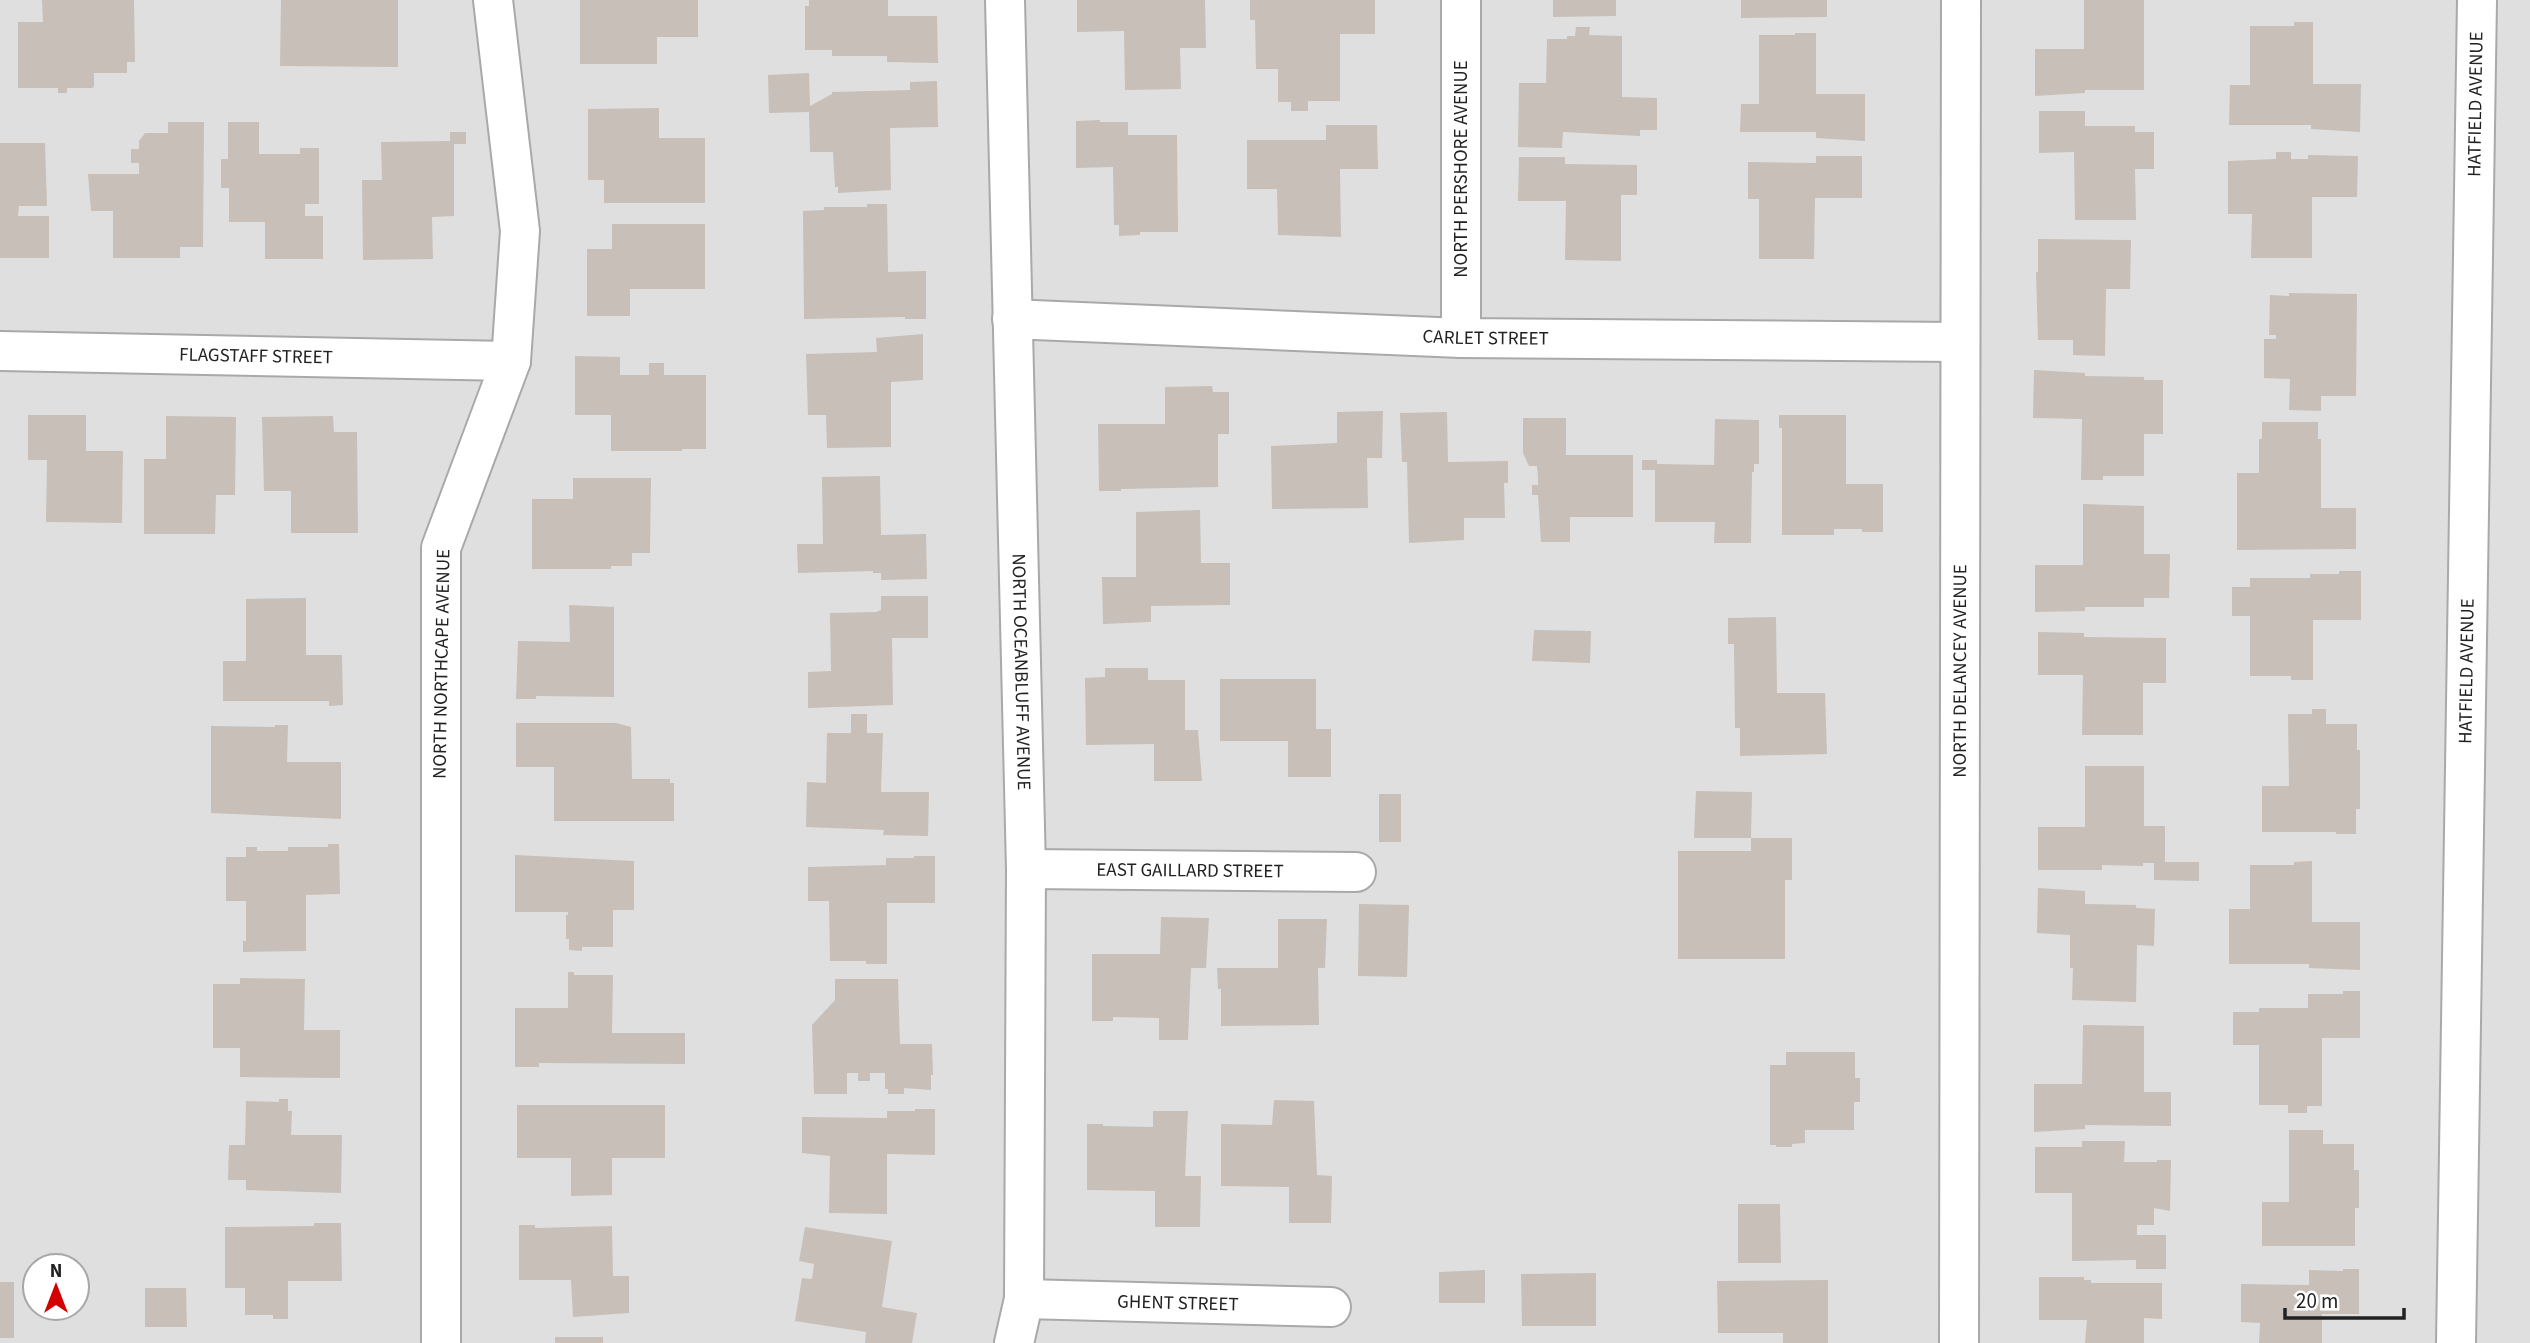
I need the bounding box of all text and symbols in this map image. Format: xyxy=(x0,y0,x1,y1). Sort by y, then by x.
street label: HATFIELD AVENUE xyxy=(2461,31,2490,177)
street label: NORTH PERSHORE AVENUE xyxy=(1448,60,1475,278)
street label: CARLET STREET xyxy=(1422,323,1549,352)
street label: FLAGSTAFF STREET xyxy=(179,341,333,371)
street label: NORTH NORTHCAPE AVENUE xyxy=(426,549,458,779)
street label: NORTH OCEANBLUFF AVENUE xyxy=(1005,553,1038,791)
street label: NORTH DELANCEY AVENUE xyxy=(1946,564,1974,778)
street label: HATFIELD AVENUE xyxy=(2452,598,2481,744)
street label: EAST GAILLARD STREET xyxy=(1096,856,1284,885)
north arrow xyxy=(21,1252,91,1322)
text: N xyxy=(50,1258,62,1285)
scale bar xyxy=(2285,1276,2404,1320)
text: 20 m xyxy=(2296,1286,2338,1316)
street label: GHENT STREET xyxy=(1117,1288,1239,1318)

